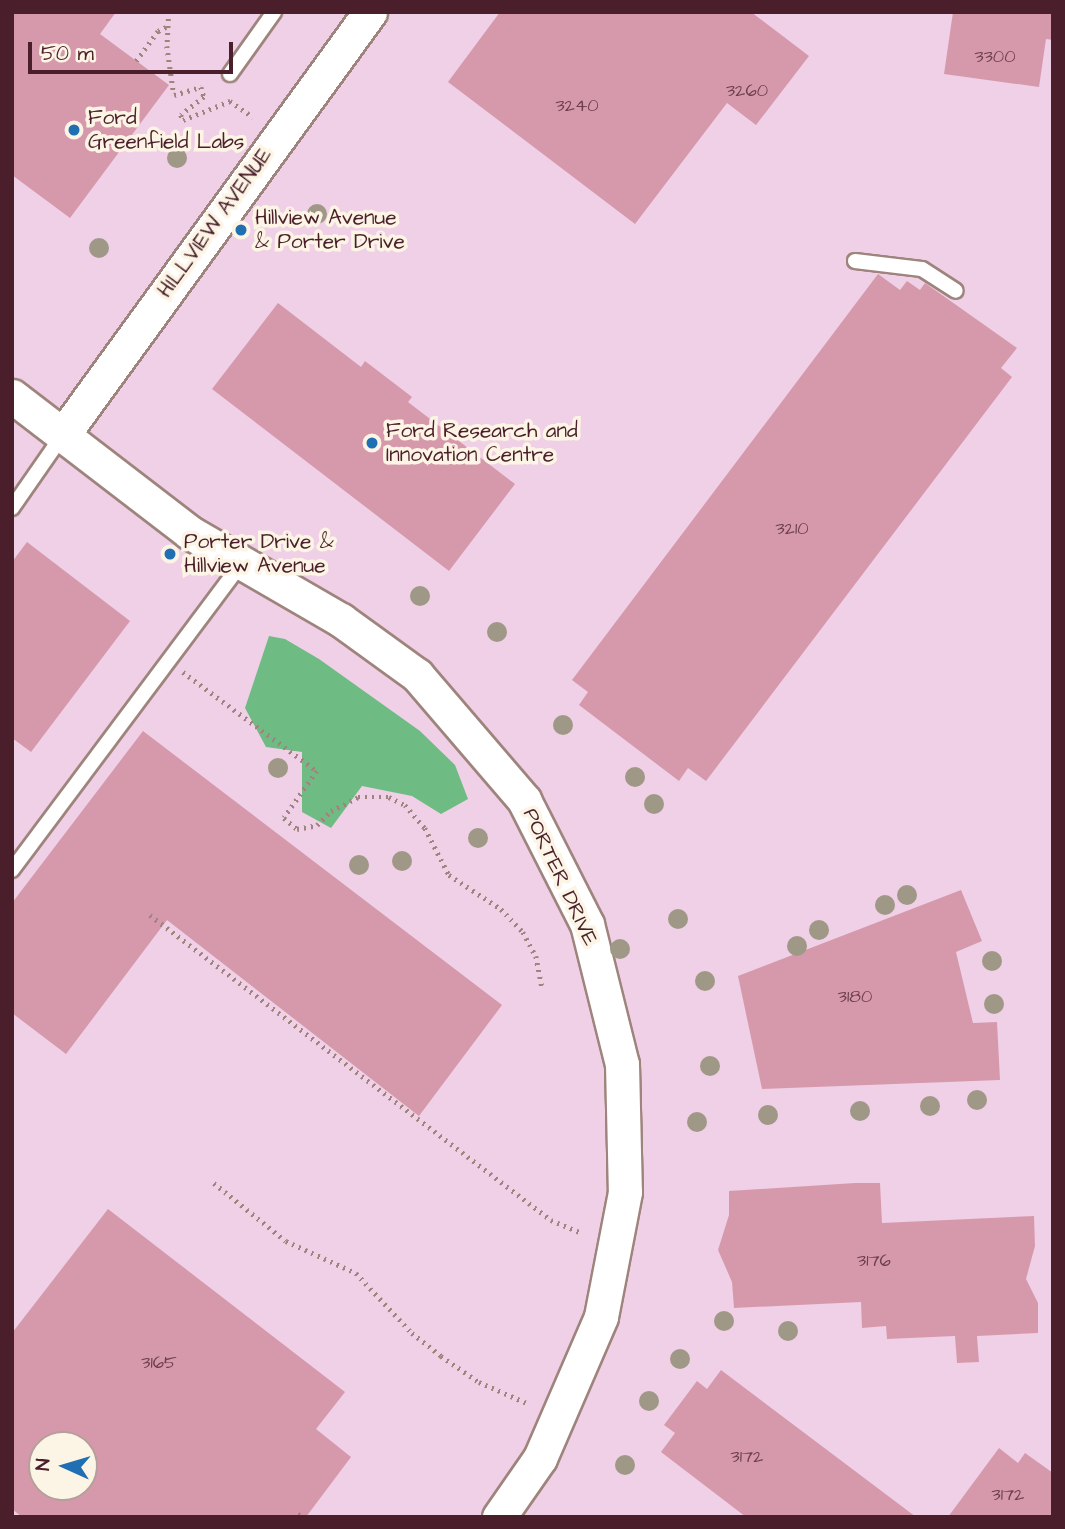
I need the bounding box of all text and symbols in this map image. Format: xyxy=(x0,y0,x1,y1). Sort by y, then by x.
scale bar xyxy=(32,28,236,72)
text: 50 m xyxy=(41,39,94,68)
house number: 3300 xyxy=(974,46,1016,68)
house number: 3260 xyxy=(726,80,768,102)
house number: 3240 xyxy=(555,95,599,117)
place label: Ford Greenfield Labs xyxy=(88,105,244,155)
marker: Ford Greenfield Labs xyxy=(66,122,82,138)
street label: HILLVIEW AVENUE xyxy=(152,143,278,303)
place label: Hillview Avenue & Porter Drive xyxy=(255,205,405,255)
marker: Hillview Avenue & Porter Drive xyxy=(233,222,249,238)
place label: Ford Research and Innovation Centre xyxy=(386,418,578,468)
marker: Ford Research and Innovation Centre xyxy=(364,435,380,451)
house number: 3210 xyxy=(775,518,809,540)
place label: Porter Drive & Hillview Avenue xyxy=(184,529,334,579)
marker: Porter Drive & Hillview Avenue xyxy=(162,546,178,562)
street label: PORTER DRIVE xyxy=(517,804,603,950)
house number: 3180 xyxy=(838,986,872,1008)
house number: 3176 xyxy=(857,1250,891,1272)
house number: 3165 xyxy=(141,1352,177,1374)
north arrow xyxy=(28,1431,98,1501)
house number: 3172 xyxy=(731,1446,763,1468)
text: N xyxy=(30,1458,57,1472)
house number: 3172 xyxy=(992,1484,1024,1506)

